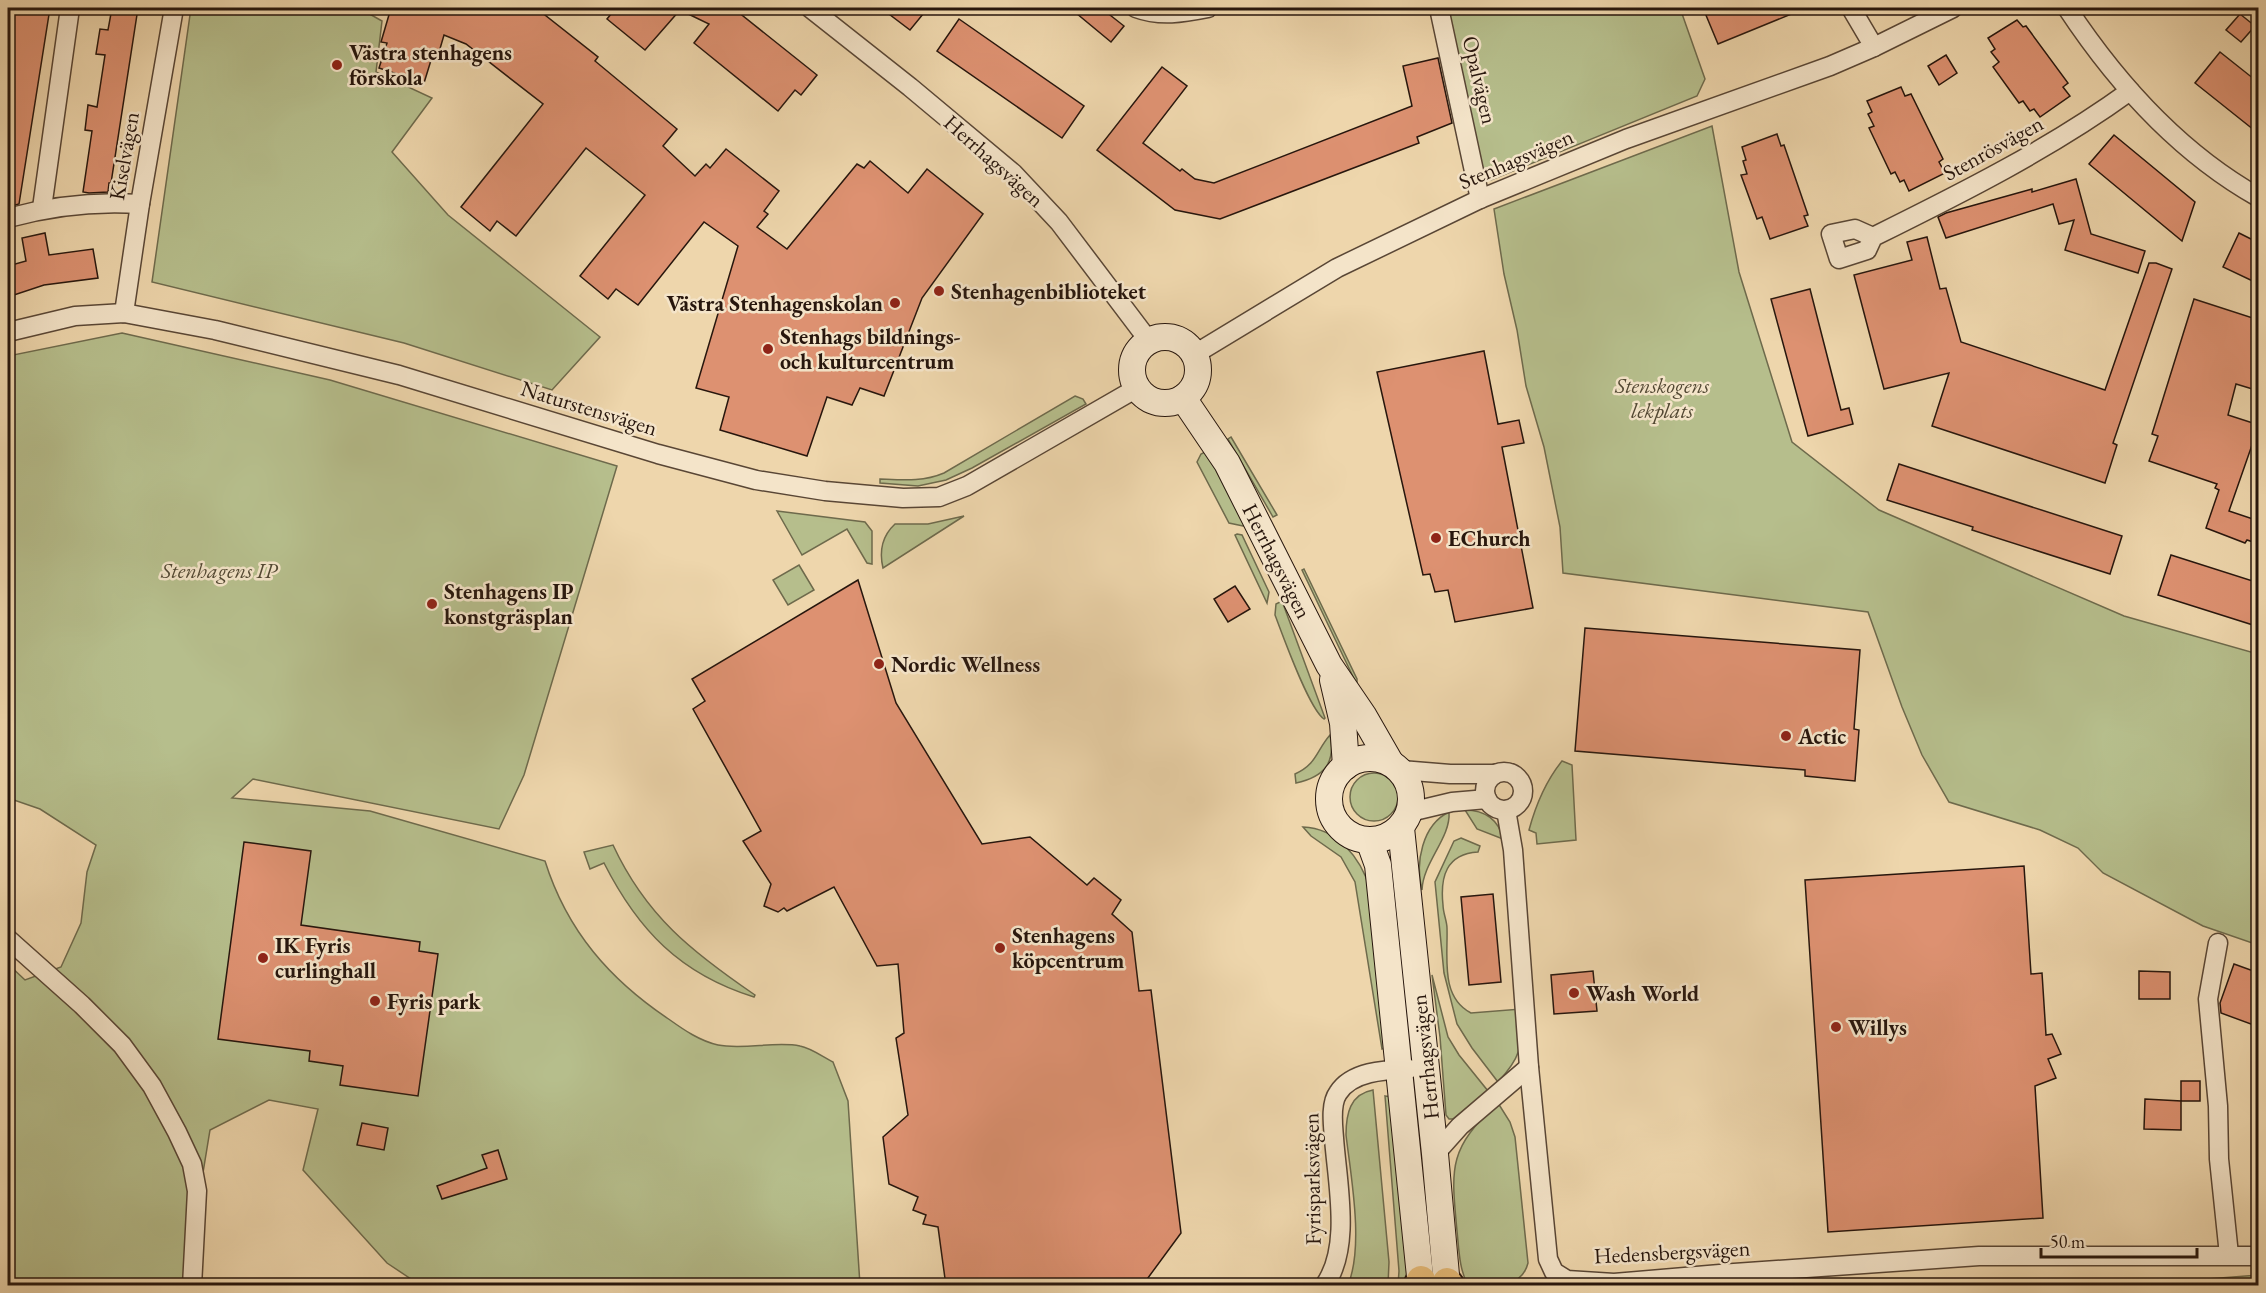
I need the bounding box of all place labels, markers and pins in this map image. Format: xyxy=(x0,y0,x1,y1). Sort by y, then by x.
place label: Västra stenhagens förskola xyxy=(349,38,512,92)
marker: Västra stenhagens förskola xyxy=(330,58,344,72)
place label: Stenhagenbiblioteket xyxy=(951,277,1147,306)
marker: Stenhagenbiblioteket xyxy=(932,284,946,298)
place label: Västra Stenhagenskolan xyxy=(666,289,884,318)
marker: Västra Stenhagenskolan xyxy=(888,296,902,310)
place label: Stenhags bildnings- och kulturcentrum xyxy=(780,322,961,376)
marker: Stenhags bildnings- och kulturcentrum xyxy=(761,342,775,356)
place label: EChurch xyxy=(1448,524,1531,553)
marker: EChurch xyxy=(1429,531,1443,545)
place label: Stenhagens IP konstgräsplan xyxy=(444,577,574,631)
marker: Stenhagens IP konstgräsplan xyxy=(425,597,439,611)
place label: Nordic Wellness xyxy=(891,650,1040,679)
marker: Nordic Wellness xyxy=(872,657,886,671)
place label: Actic xyxy=(1797,722,1846,751)
marker: Actic xyxy=(1779,729,1793,743)
place label: Stenhagens köpcentrum xyxy=(1012,921,1124,975)
place label: IK Fyris curlinghall xyxy=(275,931,376,985)
marker: Stenhagens köpcentrum xyxy=(993,941,1007,955)
marker: IK Fyris curlinghall xyxy=(256,951,270,965)
place label: Wash World xyxy=(1586,979,1699,1008)
marker: Wash World xyxy=(1567,986,1581,1000)
place label: Fyris park xyxy=(387,987,481,1016)
marker: Fyris park xyxy=(368,994,382,1008)
place label: Willys xyxy=(1848,1013,1907,1042)
marker: Willys xyxy=(1829,1020,1843,1034)

